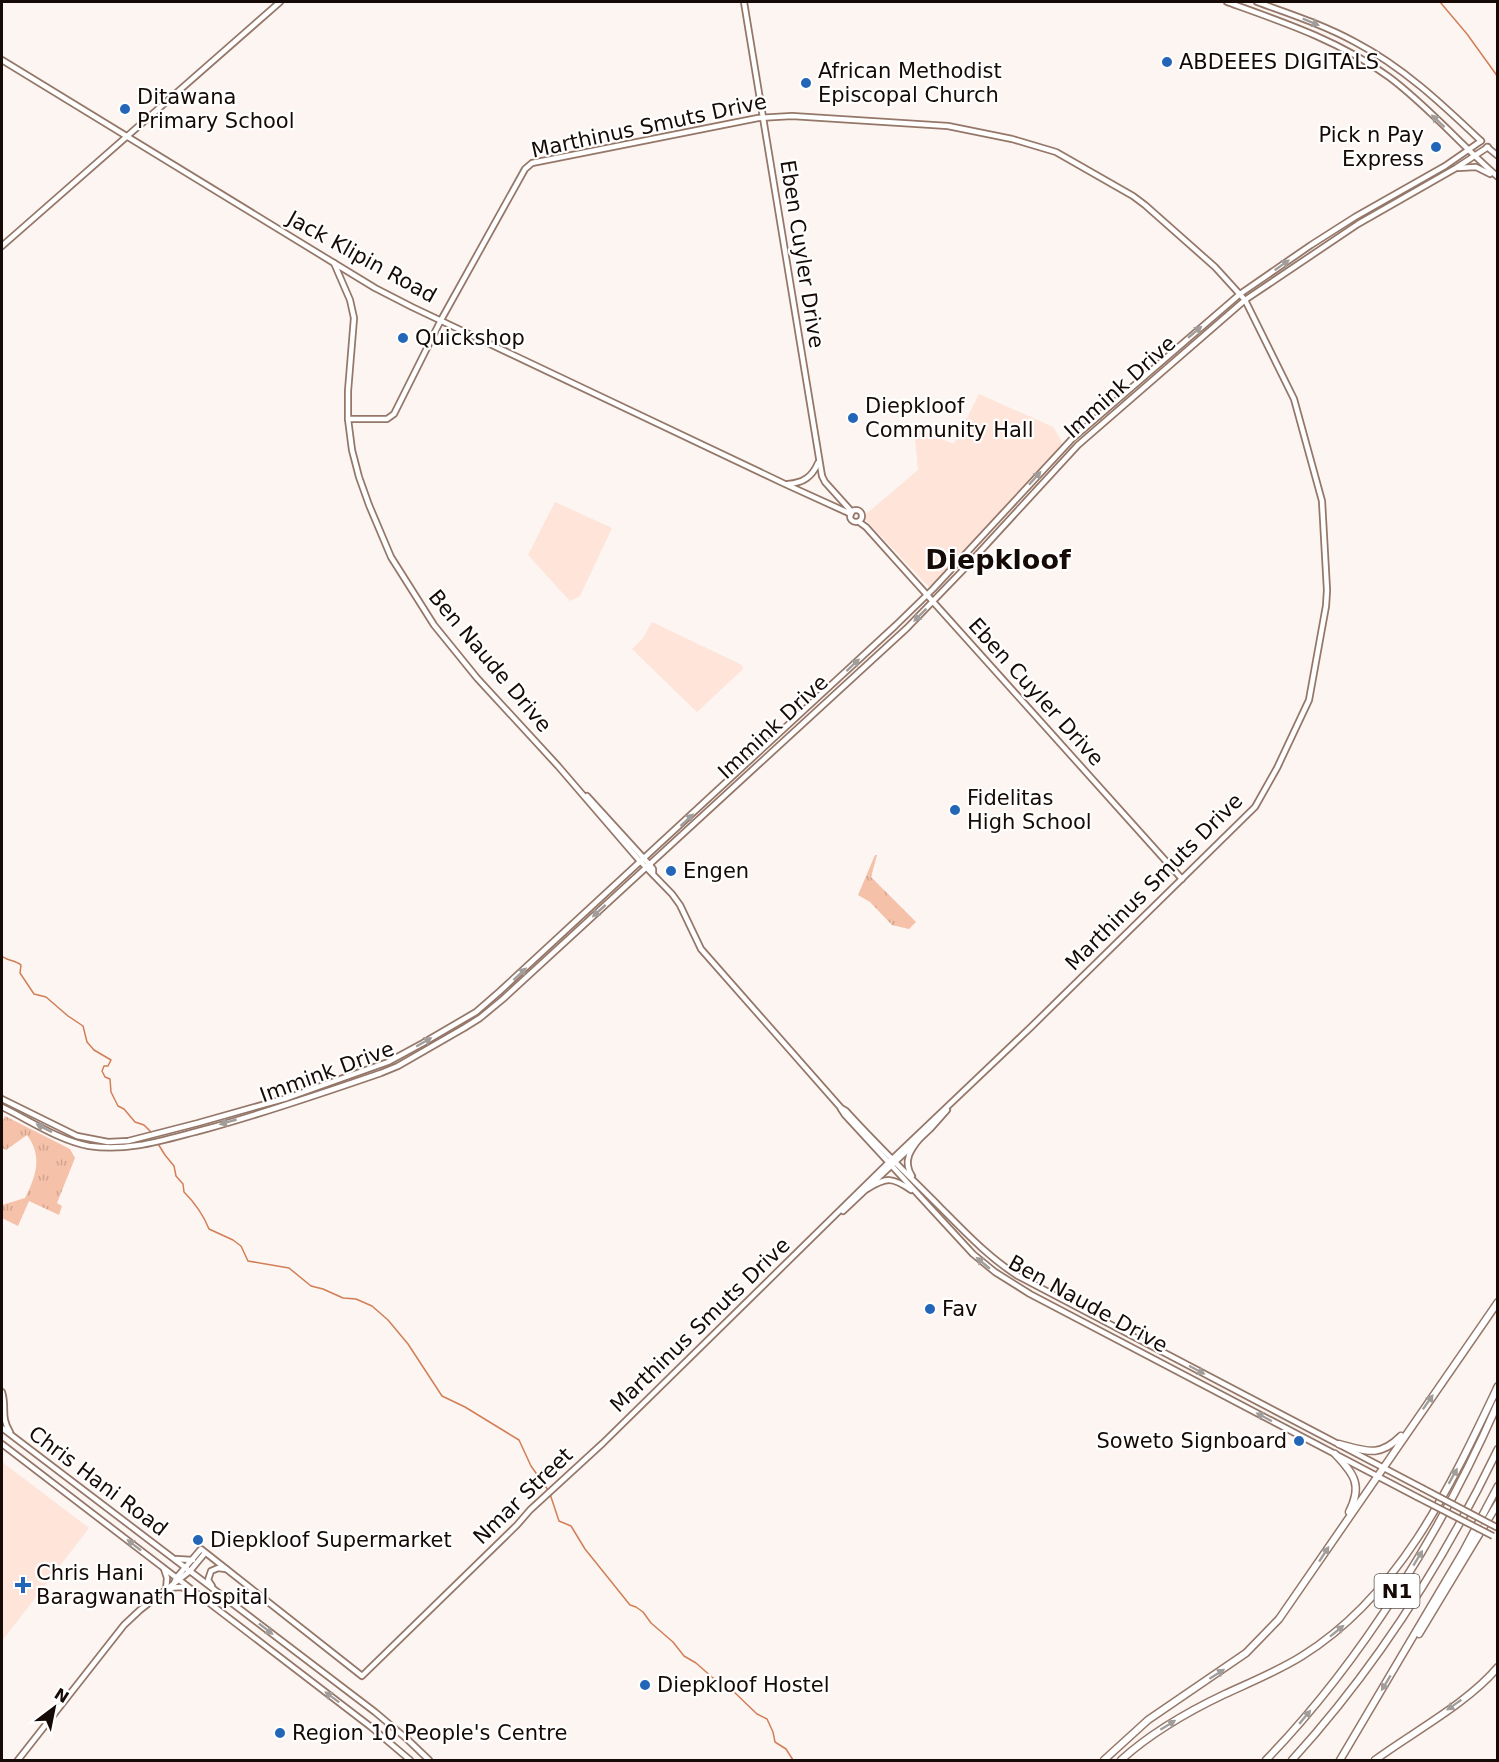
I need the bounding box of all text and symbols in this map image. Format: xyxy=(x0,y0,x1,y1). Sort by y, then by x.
one-way arrow xyxy=(1303,18,1321,28)
place label: ABDEEES DIGITALS xyxy=(1179,50,1379,74)
marker: ABDEEES DIGITALS xyxy=(1160,55,1174,69)
place label: African Methodist Episcopal Church xyxy=(818,59,1002,107)
marker: African Methodist Episcopal Church xyxy=(799,76,813,90)
place label: Ditawana Primary School xyxy=(137,85,295,133)
street label: Marthinus Smuts Drive xyxy=(529,89,769,163)
marker: Ditawana Primary School xyxy=(118,102,132,116)
one-way arrow xyxy=(1431,115,1446,128)
place label: Pick n Pay Express xyxy=(1319,123,1424,171)
marker: Pick n Pay Express xyxy=(1429,140,1443,154)
street label: Eben Cuyler Drive xyxy=(775,158,829,350)
street label: Jack Klipin Road xyxy=(282,205,441,308)
one-way arrow xyxy=(1274,259,1290,271)
place label: Quickshop xyxy=(415,326,525,350)
one-way arrow xyxy=(1187,326,1202,339)
marker: Quickshop xyxy=(396,331,410,345)
street label: Immink Drive xyxy=(1060,331,1180,443)
place label: Diepkloof Community Hall xyxy=(865,394,1034,442)
marker: Diepkloof Community Hall xyxy=(846,411,860,425)
one-way arrow xyxy=(1028,472,1042,486)
district label: Diepkloof xyxy=(925,544,1071,575)
street label: Ben Naude Drive xyxy=(424,585,556,737)
one-way arrow xyxy=(914,607,928,621)
street label: Eben Cuyler Drive xyxy=(964,613,1108,771)
one-way arrow xyxy=(845,659,860,672)
street label: Immink Drive xyxy=(713,670,833,784)
place label: Fidelitas High School xyxy=(967,786,1092,834)
street label: Marthinus Smuts Drive xyxy=(1061,789,1247,975)
marker: Fidelitas High School xyxy=(948,803,962,817)
one-way arrow xyxy=(679,813,693,827)
place label: Engen xyxy=(683,859,749,883)
marker: Engen xyxy=(664,864,678,878)
one-way arrow xyxy=(592,904,607,918)
one-way arrow xyxy=(513,967,527,981)
street label: Immink Drive xyxy=(257,1037,397,1107)
one-way arrow xyxy=(416,1037,432,1048)
one-way arrow xyxy=(219,1118,237,1128)
one-way arrow xyxy=(35,1123,52,1133)
street label: Marthinus Smuts Drive xyxy=(605,1233,795,1417)
street label: Ben Naude Drive xyxy=(1004,1250,1172,1358)
one-way arrow xyxy=(976,1257,991,1270)
place label: Fav xyxy=(942,1297,977,1321)
marker: Fav xyxy=(923,1302,937,1316)
one-way arrow xyxy=(1189,1366,1206,1375)
one-way arrow xyxy=(1423,1394,1434,1411)
one-way arrow xyxy=(1256,1412,1273,1422)
street label: Chris Hani Road xyxy=(24,1421,172,1541)
place label: Soweto Signboard xyxy=(1097,1429,1287,1453)
marker: Soweto Signboard xyxy=(1292,1434,1306,1448)
street label: Nmar Street xyxy=(469,1443,577,1549)
one-way arrow xyxy=(1448,1467,1458,1484)
place label: Diepkloof Supermarket xyxy=(210,1528,452,1552)
marker: Diepkloof Supermarket xyxy=(191,1533,205,1547)
one-way arrow xyxy=(126,1538,142,1551)
one-way arrow xyxy=(1318,1546,1329,1562)
one-way arrow xyxy=(1413,1549,1423,1566)
place label: Chris Hani Baragwanath Hospital xyxy=(36,1561,268,1609)
road number: N1 xyxy=(1374,1574,1420,1608)
marker: Chris Hani Baragwanath Hospital xyxy=(14,1576,32,1594)
one-way arrow xyxy=(258,1623,274,1636)
one-way arrow xyxy=(1330,1625,1345,1637)
one-way arrow xyxy=(1209,1668,1225,1679)
place label: Diepkloof Hostel xyxy=(657,1673,830,1697)
one-way arrow xyxy=(1380,1675,1391,1691)
north arrow xyxy=(24,1678,84,1738)
marker: Diepkloof Hostel xyxy=(638,1678,652,1692)
text: N xyxy=(51,1684,72,1707)
one-way arrow xyxy=(324,1692,339,1704)
one-way arrow xyxy=(1446,1699,1462,1710)
one-way arrow xyxy=(1298,1710,1311,1725)
one-way arrow xyxy=(1160,1720,1176,1731)
place label: Region 10 People's Centre xyxy=(292,1721,567,1745)
marker: Region 10 People's Centre xyxy=(273,1726,287,1740)

